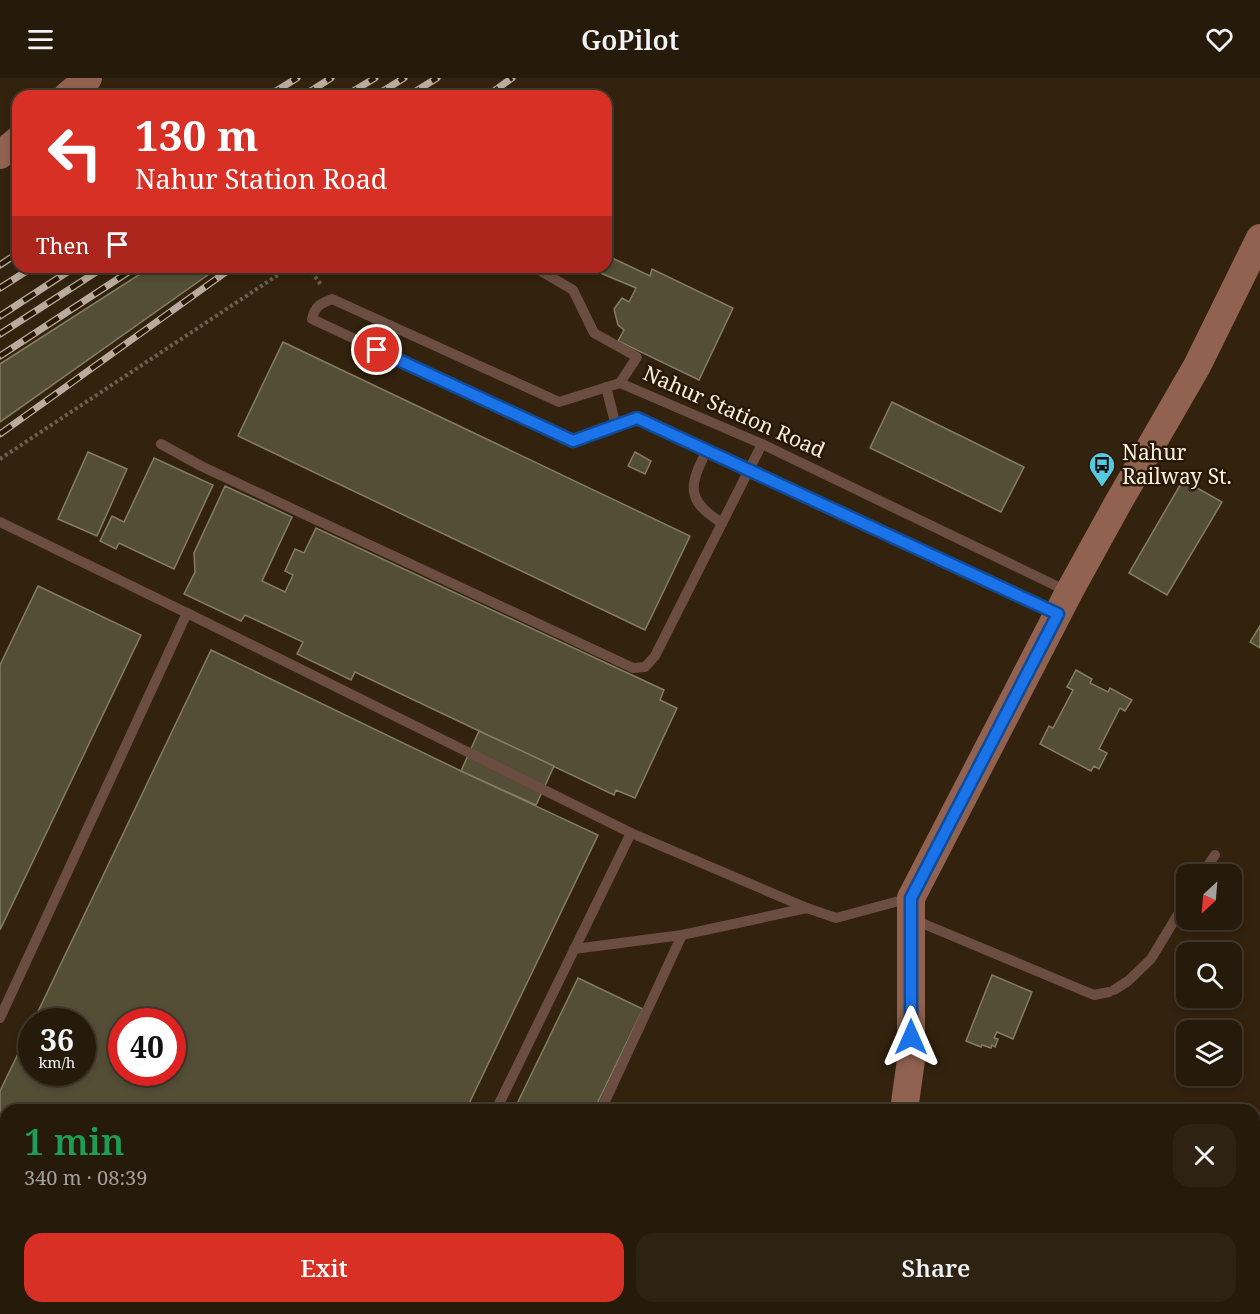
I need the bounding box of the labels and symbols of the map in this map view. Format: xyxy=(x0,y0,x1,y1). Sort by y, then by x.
pin xyxy=(351,324,402,375)
street label: Nahur Station Road xyxy=(639,358,830,464)
place label: Nahur Railway St. xyxy=(1122,438,1232,490)
bus stop icon: Nahur Railway St. xyxy=(1087,450,1117,488)
north arrow xyxy=(1176,864,1242,930)
position arrow xyxy=(879,1005,943,1069)
speed limit sign: 40 xyxy=(108,1008,186,1086)

